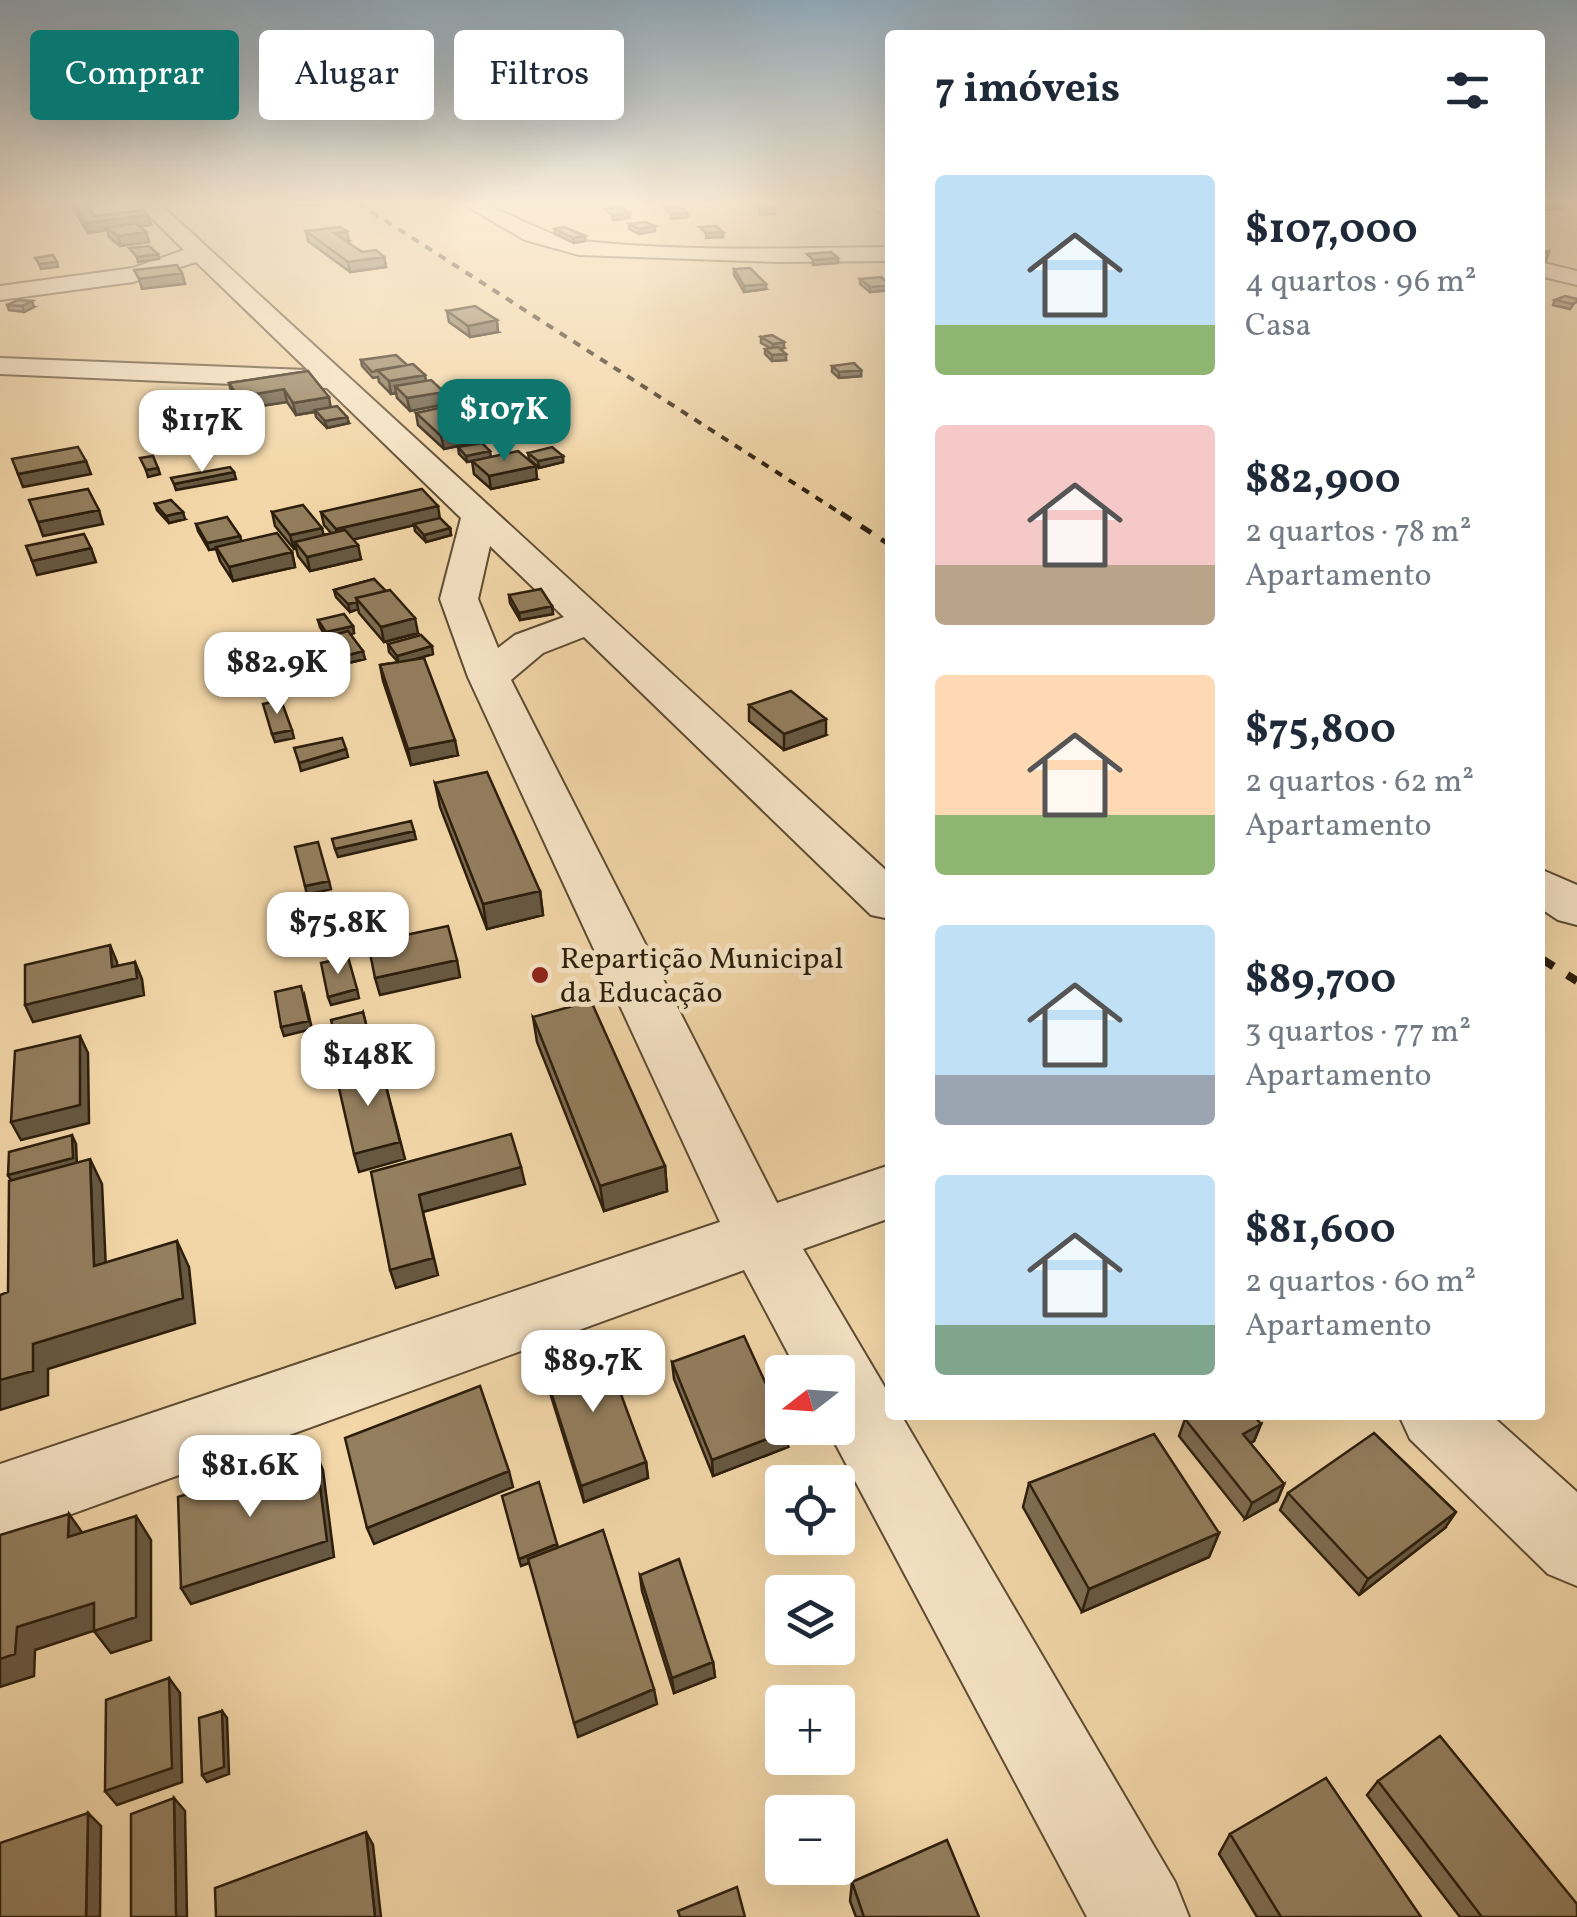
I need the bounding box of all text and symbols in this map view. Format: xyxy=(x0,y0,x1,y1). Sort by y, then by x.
chip: Comprar xyxy=(30,30,239,120)
chip: Alugar xyxy=(259,30,434,120)
chip: Filtros xyxy=(454,30,624,120)
text: 7 imóveis xyxy=(935,61,1120,120)
icon: filters xyxy=(1440,63,1495,118)
text: $107,000 xyxy=(1245,202,1418,261)
icon: home xyxy=(1015,215,1135,335)
text: 4 quartos · 96 m² xyxy=(1245,261,1477,305)
text: Casa xyxy=(1245,305,1311,349)
pin: $107K xyxy=(434,379,574,464)
text: $107K xyxy=(460,389,548,433)
pin: $117K xyxy=(132,390,272,475)
text: $117K xyxy=(161,400,243,444)
text: $82,900 xyxy=(1245,452,1401,511)
icon: home xyxy=(1015,465,1135,585)
text: 2 quartos · 78 m² xyxy=(1245,511,1472,555)
text: Apartamento xyxy=(1245,555,1432,599)
pin: $82.9K xyxy=(196,632,358,717)
text: $82.9K xyxy=(226,642,328,686)
text: $75,800 xyxy=(1245,702,1396,761)
icon: home xyxy=(1015,715,1135,835)
text: 2 quartos · 62 m² xyxy=(1245,761,1474,805)
text: Apartamento xyxy=(1245,805,1432,849)
pin: $75.8K xyxy=(257,892,419,977)
text: $75.8K xyxy=(289,902,387,946)
place label: Repartição Municipal da Educação xyxy=(560,939,843,1015)
text: $89,700 xyxy=(1245,952,1396,1011)
marker: Repartição Municipal da Educação xyxy=(529,964,551,986)
icon: home xyxy=(1015,965,1135,1085)
text: 3 quartos · 77 m² xyxy=(1245,1011,1471,1055)
pin: $148K xyxy=(298,1024,438,1109)
text: $148K xyxy=(323,1034,413,1078)
text: Apartamento xyxy=(1245,1055,1432,1099)
text: $81,600 xyxy=(1245,1202,1396,1261)
icon: home xyxy=(1015,1215,1135,1335)
text: 2 quartos · 60 m² xyxy=(1245,1261,1476,1305)
text: Apartamento xyxy=(1245,1305,1432,1349)
pin: $89.7K xyxy=(512,1330,674,1415)
text: $89.7K xyxy=(543,1340,643,1384)
north arrow xyxy=(765,1355,855,1445)
map controls xyxy=(765,1355,855,1885)
pin: $81.6K xyxy=(169,1435,331,1520)
text: $81.6K xyxy=(201,1445,299,1489)
button: locate xyxy=(765,1465,855,1555)
button: layers xyxy=(765,1575,855,1665)
button: + xyxy=(765,1685,855,1775)
button: − xyxy=(765,1795,855,1885)

